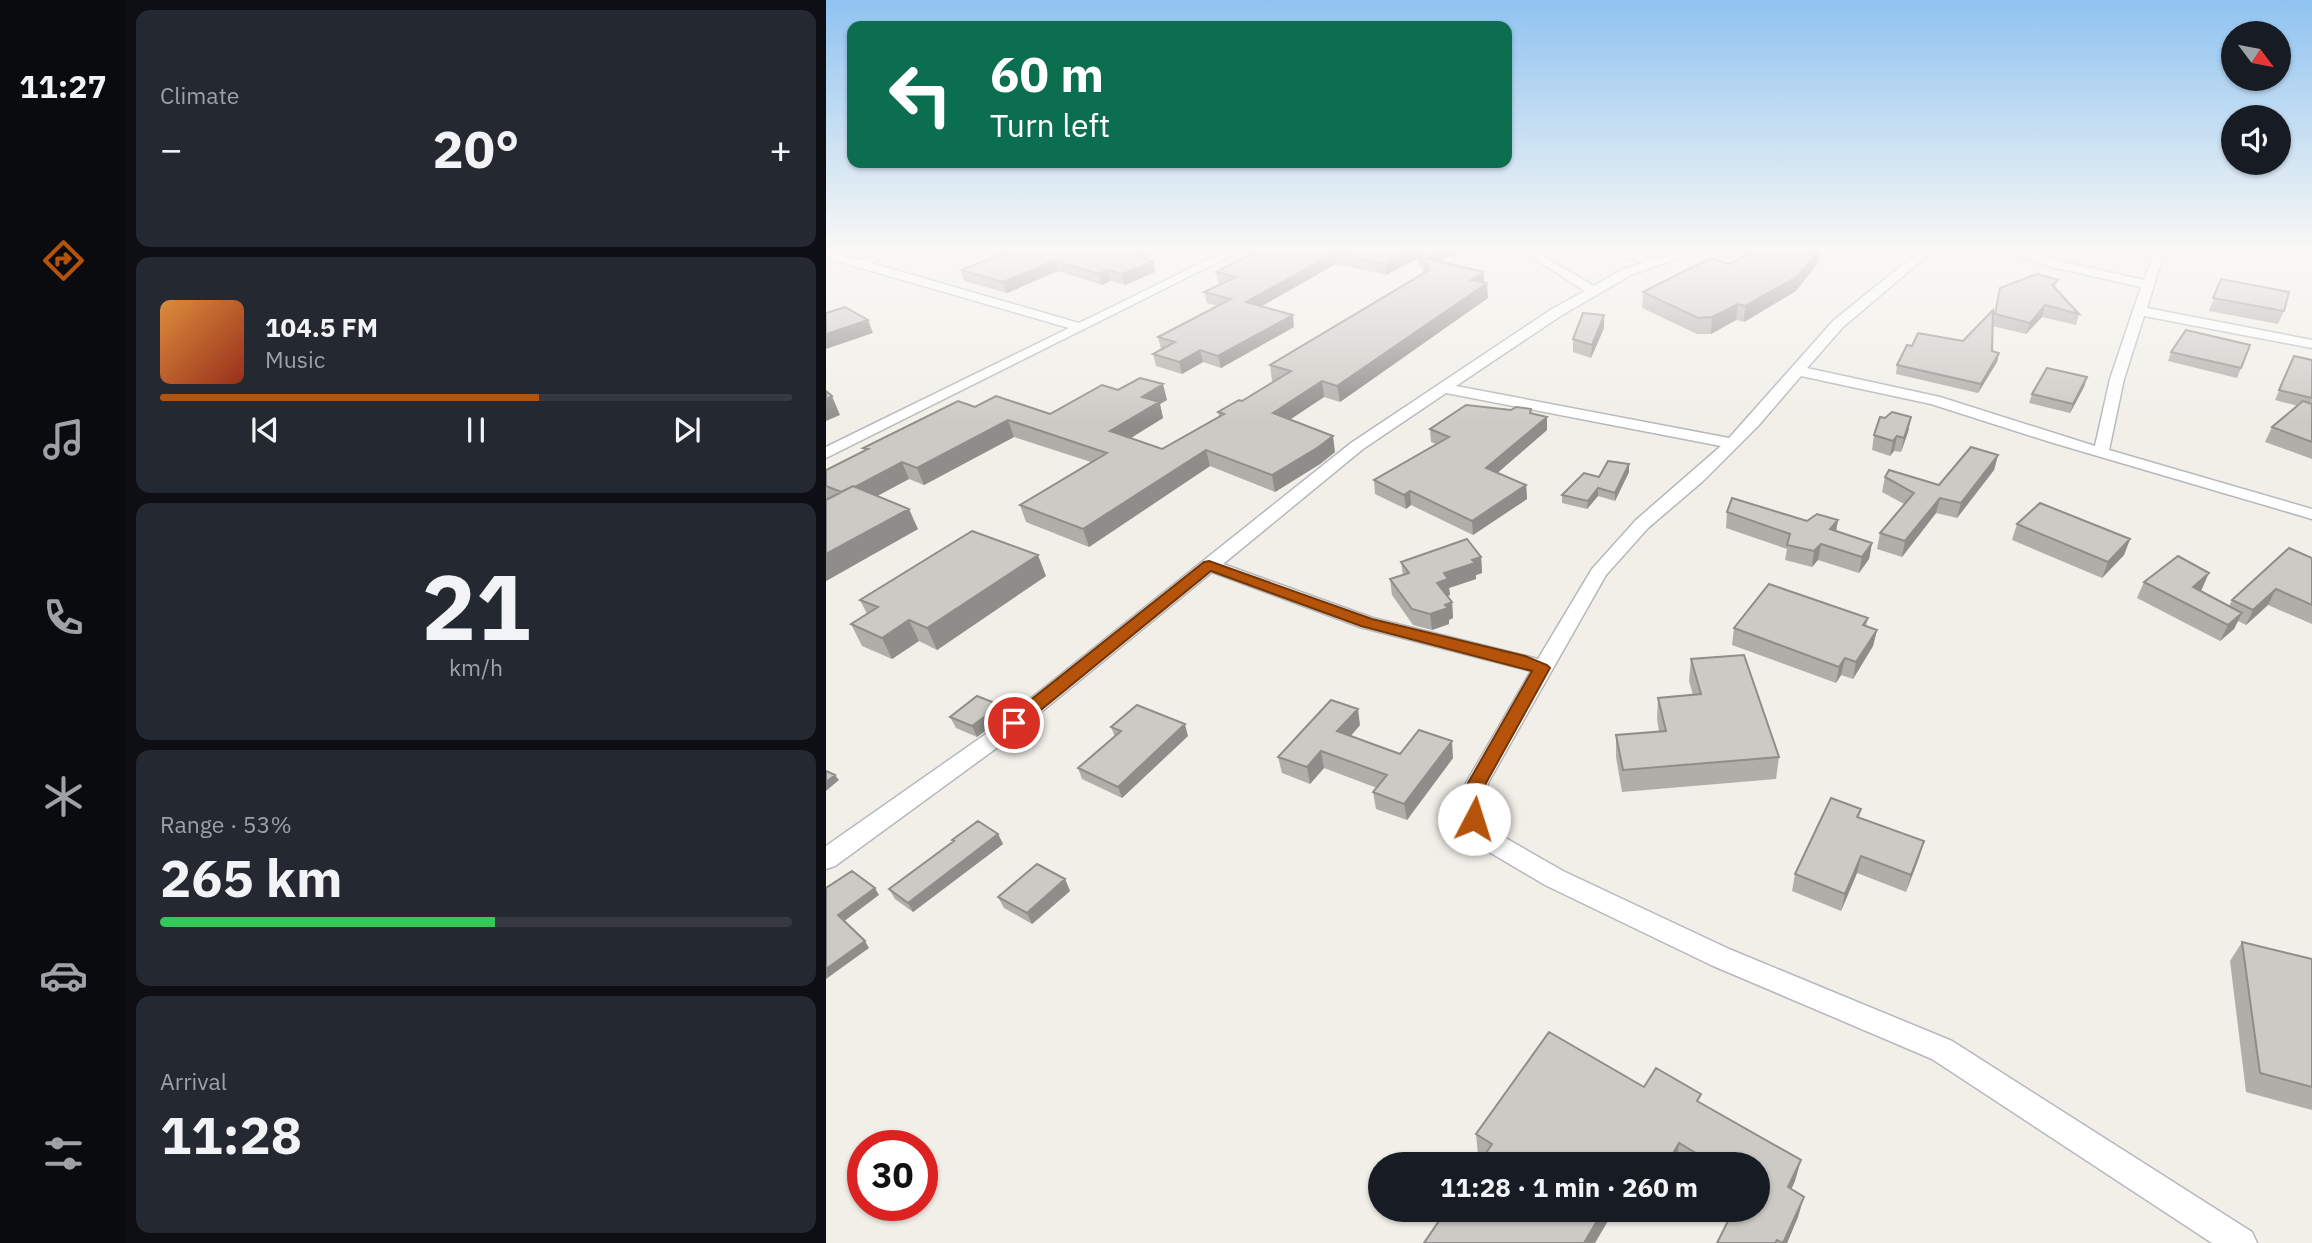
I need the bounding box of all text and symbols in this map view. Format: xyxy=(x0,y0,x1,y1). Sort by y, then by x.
north arrow xyxy=(2221,21,2291,91)
map controls xyxy=(2221,21,2291,175)
text: 60 m xyxy=(990,42,1104,105)
icon: left xyxy=(875,49,966,140)
text: 11:27 xyxy=(19,65,107,107)
text: Climate xyxy=(160,80,239,110)
text: Turn left xyxy=(990,104,1110,146)
button: sound xyxy=(2221,105,2291,175)
text: 20° xyxy=(433,115,519,182)
text: − xyxy=(160,124,183,173)
text: + xyxy=(769,124,792,173)
icon: directions xyxy=(39,236,88,285)
text: 104.5 FM xyxy=(265,310,378,344)
text: Music xyxy=(265,344,325,374)
icon: previous xyxy=(246,411,284,449)
icon: pause xyxy=(457,411,495,449)
icon: next xyxy=(668,411,706,449)
icon: music xyxy=(39,415,88,464)
text: 21 xyxy=(421,547,531,665)
icon: phone xyxy=(39,593,88,642)
text: km/h xyxy=(449,652,503,682)
pin xyxy=(984,693,1044,753)
icon: arrive xyxy=(995,704,1033,742)
icon: climate xyxy=(39,772,88,821)
position arrow xyxy=(1437,782,1511,856)
text: Range · 53% xyxy=(160,809,292,839)
text: 265 km xyxy=(160,844,342,911)
icon: car xyxy=(39,951,88,1000)
text: Arrival xyxy=(160,1066,227,1096)
text: 11:28 xyxy=(160,1101,302,1168)
icon: filters xyxy=(39,1129,88,1178)
speed limit sign: 30 xyxy=(847,1130,938,1221)
text: 11:28 · 1 min · 260 m xyxy=(1440,1170,1698,1204)

